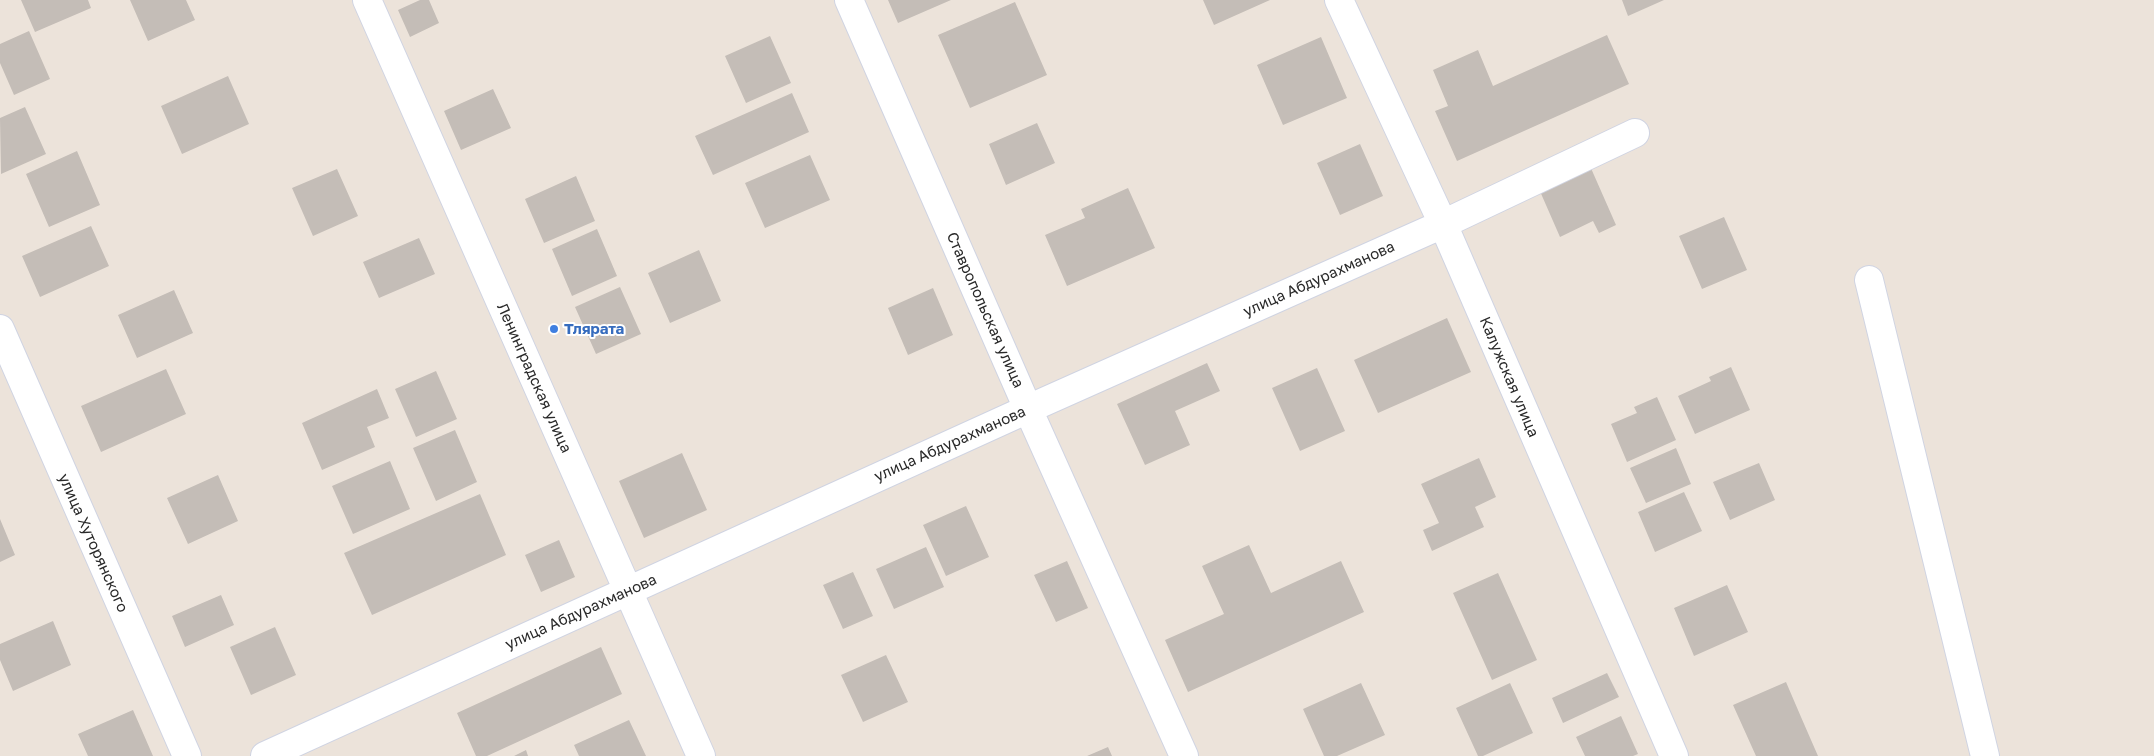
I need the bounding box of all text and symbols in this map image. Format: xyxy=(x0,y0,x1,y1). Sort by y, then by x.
street label: Ставропольская улица xyxy=(943,229,1027,391)
street label: улица Абдурахманова xyxy=(1240,237,1398,321)
street label: Ленинградская улица xyxy=(493,300,575,456)
street label: Калужская улица xyxy=(1475,314,1543,440)
place label: Тлярата xyxy=(564,320,624,338)
marker: Тлярата xyxy=(548,323,560,335)
street label: улица Абдурахманова xyxy=(871,402,1029,486)
street label: улица Хуторянского xyxy=(54,471,132,615)
street label: улица Абдурахманова xyxy=(502,570,660,654)

